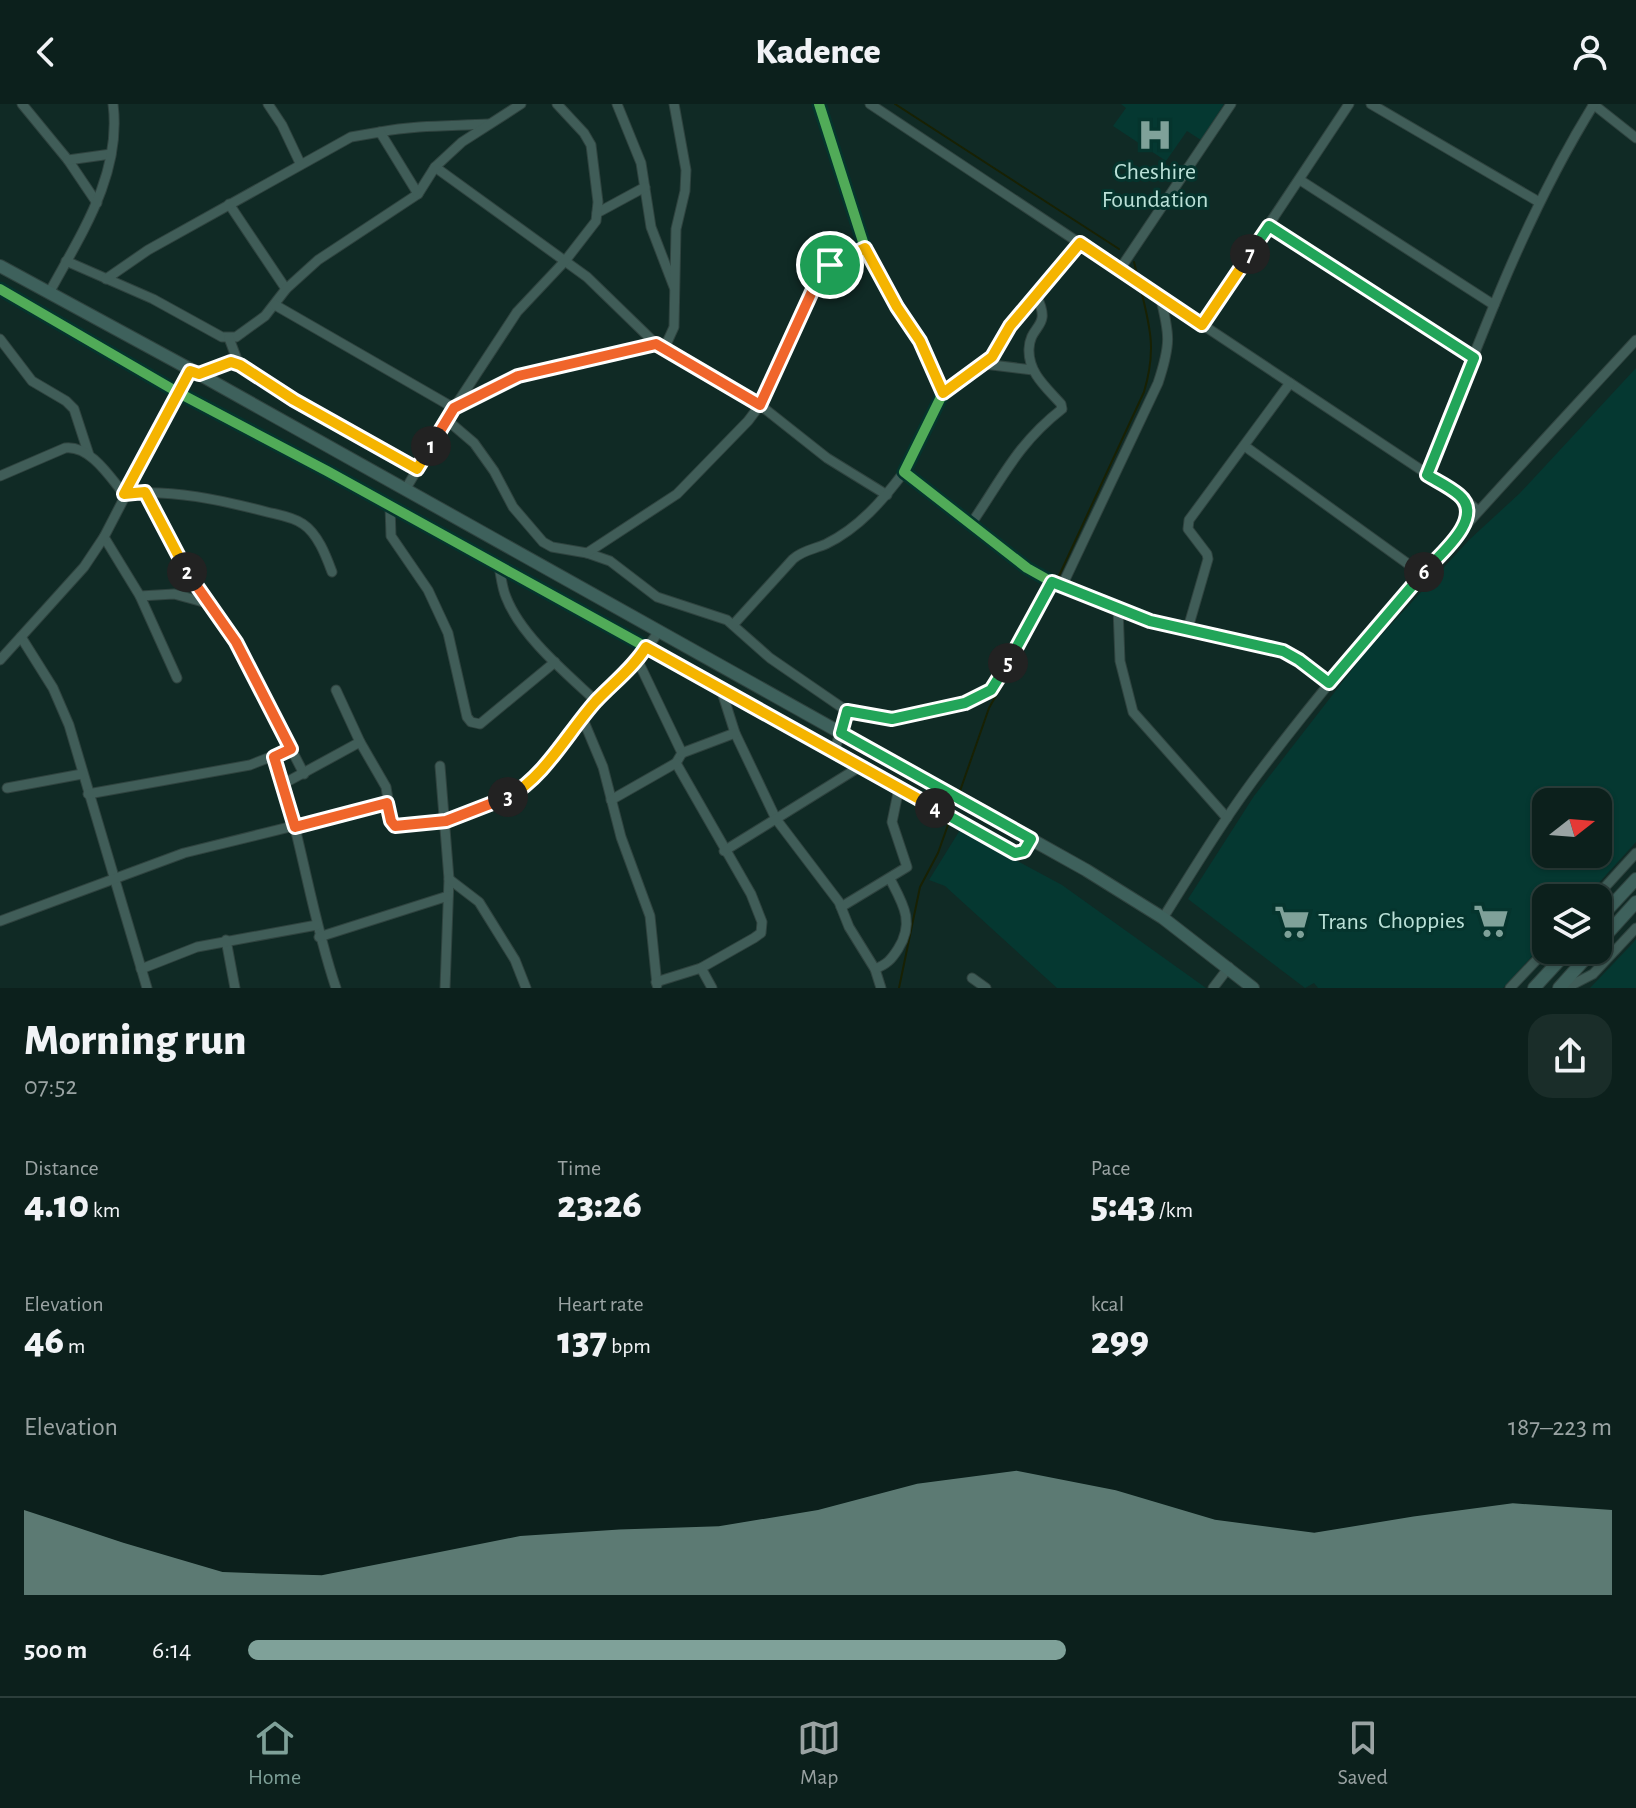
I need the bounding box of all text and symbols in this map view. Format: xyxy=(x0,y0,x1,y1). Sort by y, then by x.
icon: back xyxy=(24,30,68,74)
icon: person xyxy=(1568,30,1612,74)
text: Kadence xyxy=(755,34,881,70)
hospital icon: Cheshire Foundation xyxy=(1136,116,1174,154)
place label: Cheshire Foundation xyxy=(1102,160,1208,212)
pin xyxy=(796,231,864,299)
pin: 7 xyxy=(1230,234,1270,274)
icon: arrive xyxy=(808,243,852,287)
text: 7 xyxy=(1245,243,1255,265)
pin: 1 xyxy=(411,426,451,466)
text: 1 xyxy=(427,435,435,457)
pin: 2 xyxy=(167,552,207,592)
pin: 6 xyxy=(1404,552,1444,592)
text: 2 xyxy=(182,561,192,583)
text: 6 xyxy=(1419,561,1429,583)
pin: 5 xyxy=(988,643,1028,683)
text: 5 xyxy=(1003,652,1013,674)
pin: 3 xyxy=(488,777,528,817)
text: 3 xyxy=(503,786,513,808)
pin: 4 xyxy=(915,788,955,828)
north arrow xyxy=(1532,788,1612,868)
map controls xyxy=(1532,788,1612,964)
text: 4 xyxy=(929,797,941,819)
button: layers xyxy=(1532,884,1612,964)
supermarket icon: Choppies xyxy=(1472,902,1510,940)
supermarket icon: Trans xyxy=(1273,903,1311,941)
place label: Choppies xyxy=(1378,909,1465,933)
place label: Trans xyxy=(1318,910,1368,934)
button: share xyxy=(1528,1014,1612,1098)
text: Morning run xyxy=(24,1019,247,1063)
text: 07:52 xyxy=(24,1073,77,1099)
text: Distance xyxy=(24,1157,99,1179)
text: Time xyxy=(557,1157,601,1179)
text: Pace xyxy=(1091,1157,1130,1179)
text: 4.10 xyxy=(24,1185,89,1225)
text: 23:26 xyxy=(557,1185,642,1225)
text: 5:43 xyxy=(1091,1185,1155,1225)
text: km xyxy=(89,1199,120,1221)
text: /km xyxy=(1155,1199,1193,1221)
text: Elevation xyxy=(24,1293,104,1315)
text: Heart rate xyxy=(557,1293,644,1315)
text: kcal xyxy=(1091,1293,1124,1315)
text: 46 xyxy=(24,1321,64,1361)
text: 137 xyxy=(557,1321,607,1361)
text: 299 xyxy=(1091,1321,1149,1361)
text: m xyxy=(64,1335,85,1357)
text: bpm xyxy=(607,1335,651,1357)
text: Elevation xyxy=(24,1414,118,1440)
text: 187–223 m xyxy=(1508,1414,1612,1440)
text: 500 m xyxy=(24,1637,87,1663)
text: 6:14 xyxy=(152,1637,192,1663)
tab: Home xyxy=(248,1716,301,1790)
tab: Map xyxy=(797,1716,841,1790)
tab: Saved xyxy=(1338,1716,1388,1790)

